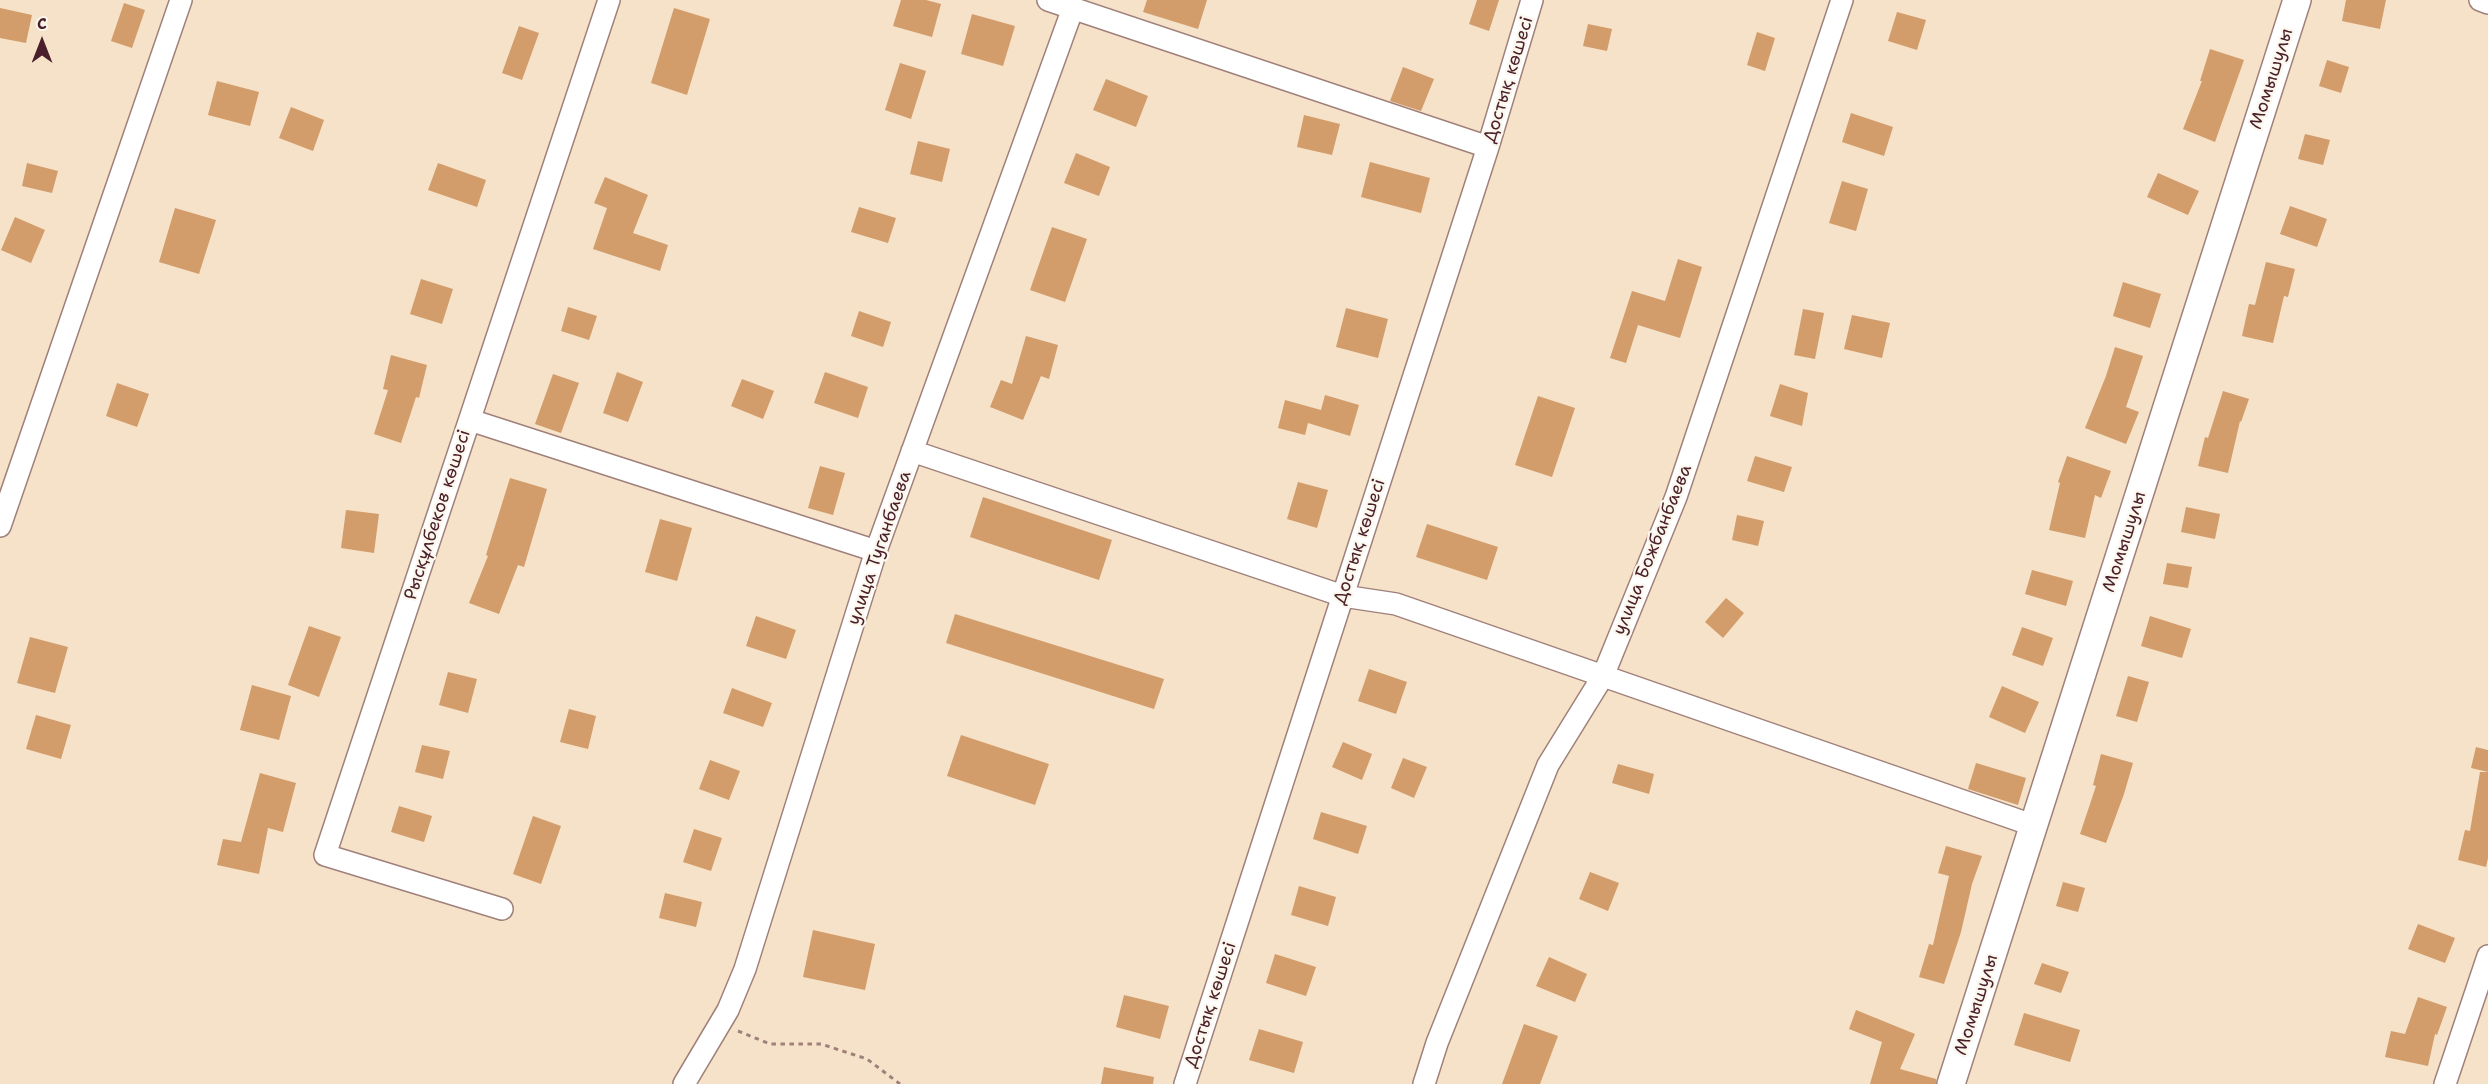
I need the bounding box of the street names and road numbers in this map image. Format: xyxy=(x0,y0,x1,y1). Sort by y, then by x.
street label: Достық көшесі xyxy=(1479,14,1539,146)
street label: Момышулы xyxy=(2246,26,2298,132)
street label: Рысқұлбеков көшесі xyxy=(400,427,476,603)
street label: улица Божбанбаева xyxy=(1609,462,1697,638)
street label: улица Туганбаева xyxy=(843,468,917,628)
street label: Достық көшесі xyxy=(1329,476,1391,608)
street label: Момышулы xyxy=(2099,489,2151,595)
street label: Достық көшесі xyxy=(1180,939,1242,1071)
street label: Момышулы xyxy=(1951,952,2003,1058)

